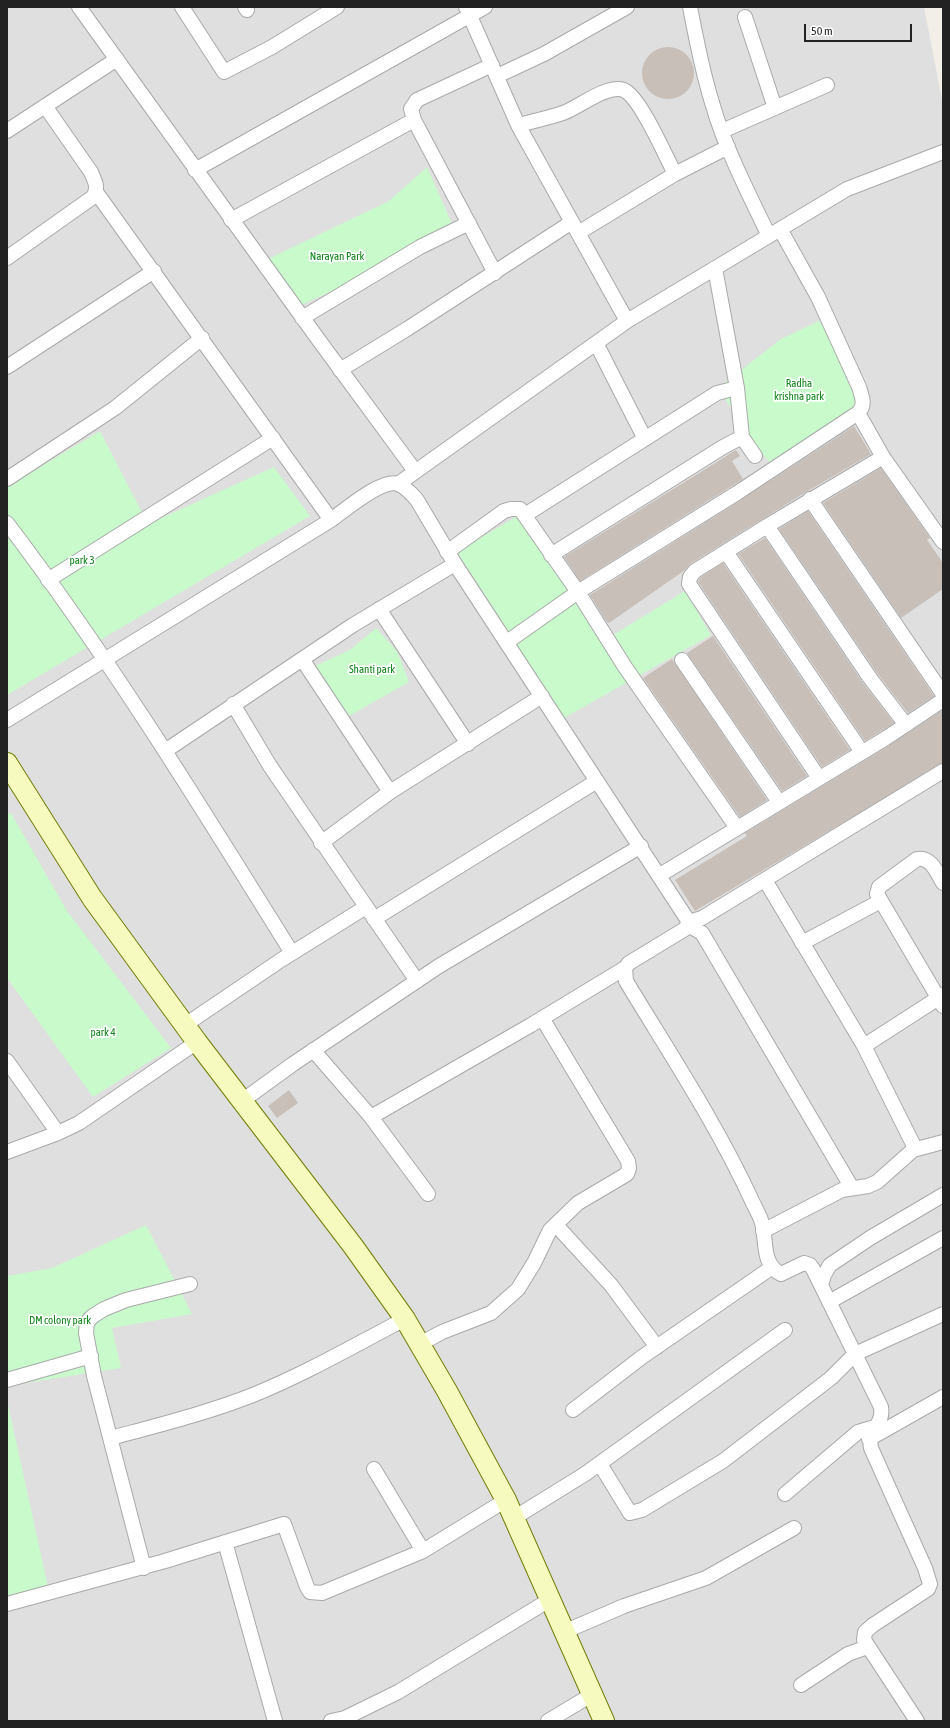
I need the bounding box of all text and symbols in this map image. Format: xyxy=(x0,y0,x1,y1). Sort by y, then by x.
scale bar xyxy=(806,16,914,42)
text: 50 m xyxy=(811,24,833,38)
park label: Narayan Park xyxy=(310,250,364,264)
park label: Radha krishna park xyxy=(774,377,824,403)
park label: park 3 xyxy=(69,554,95,568)
park label: Shanti park xyxy=(349,663,395,677)
park label: park 4 xyxy=(90,1026,116,1040)
park label: DM colony park xyxy=(29,1314,91,1328)

